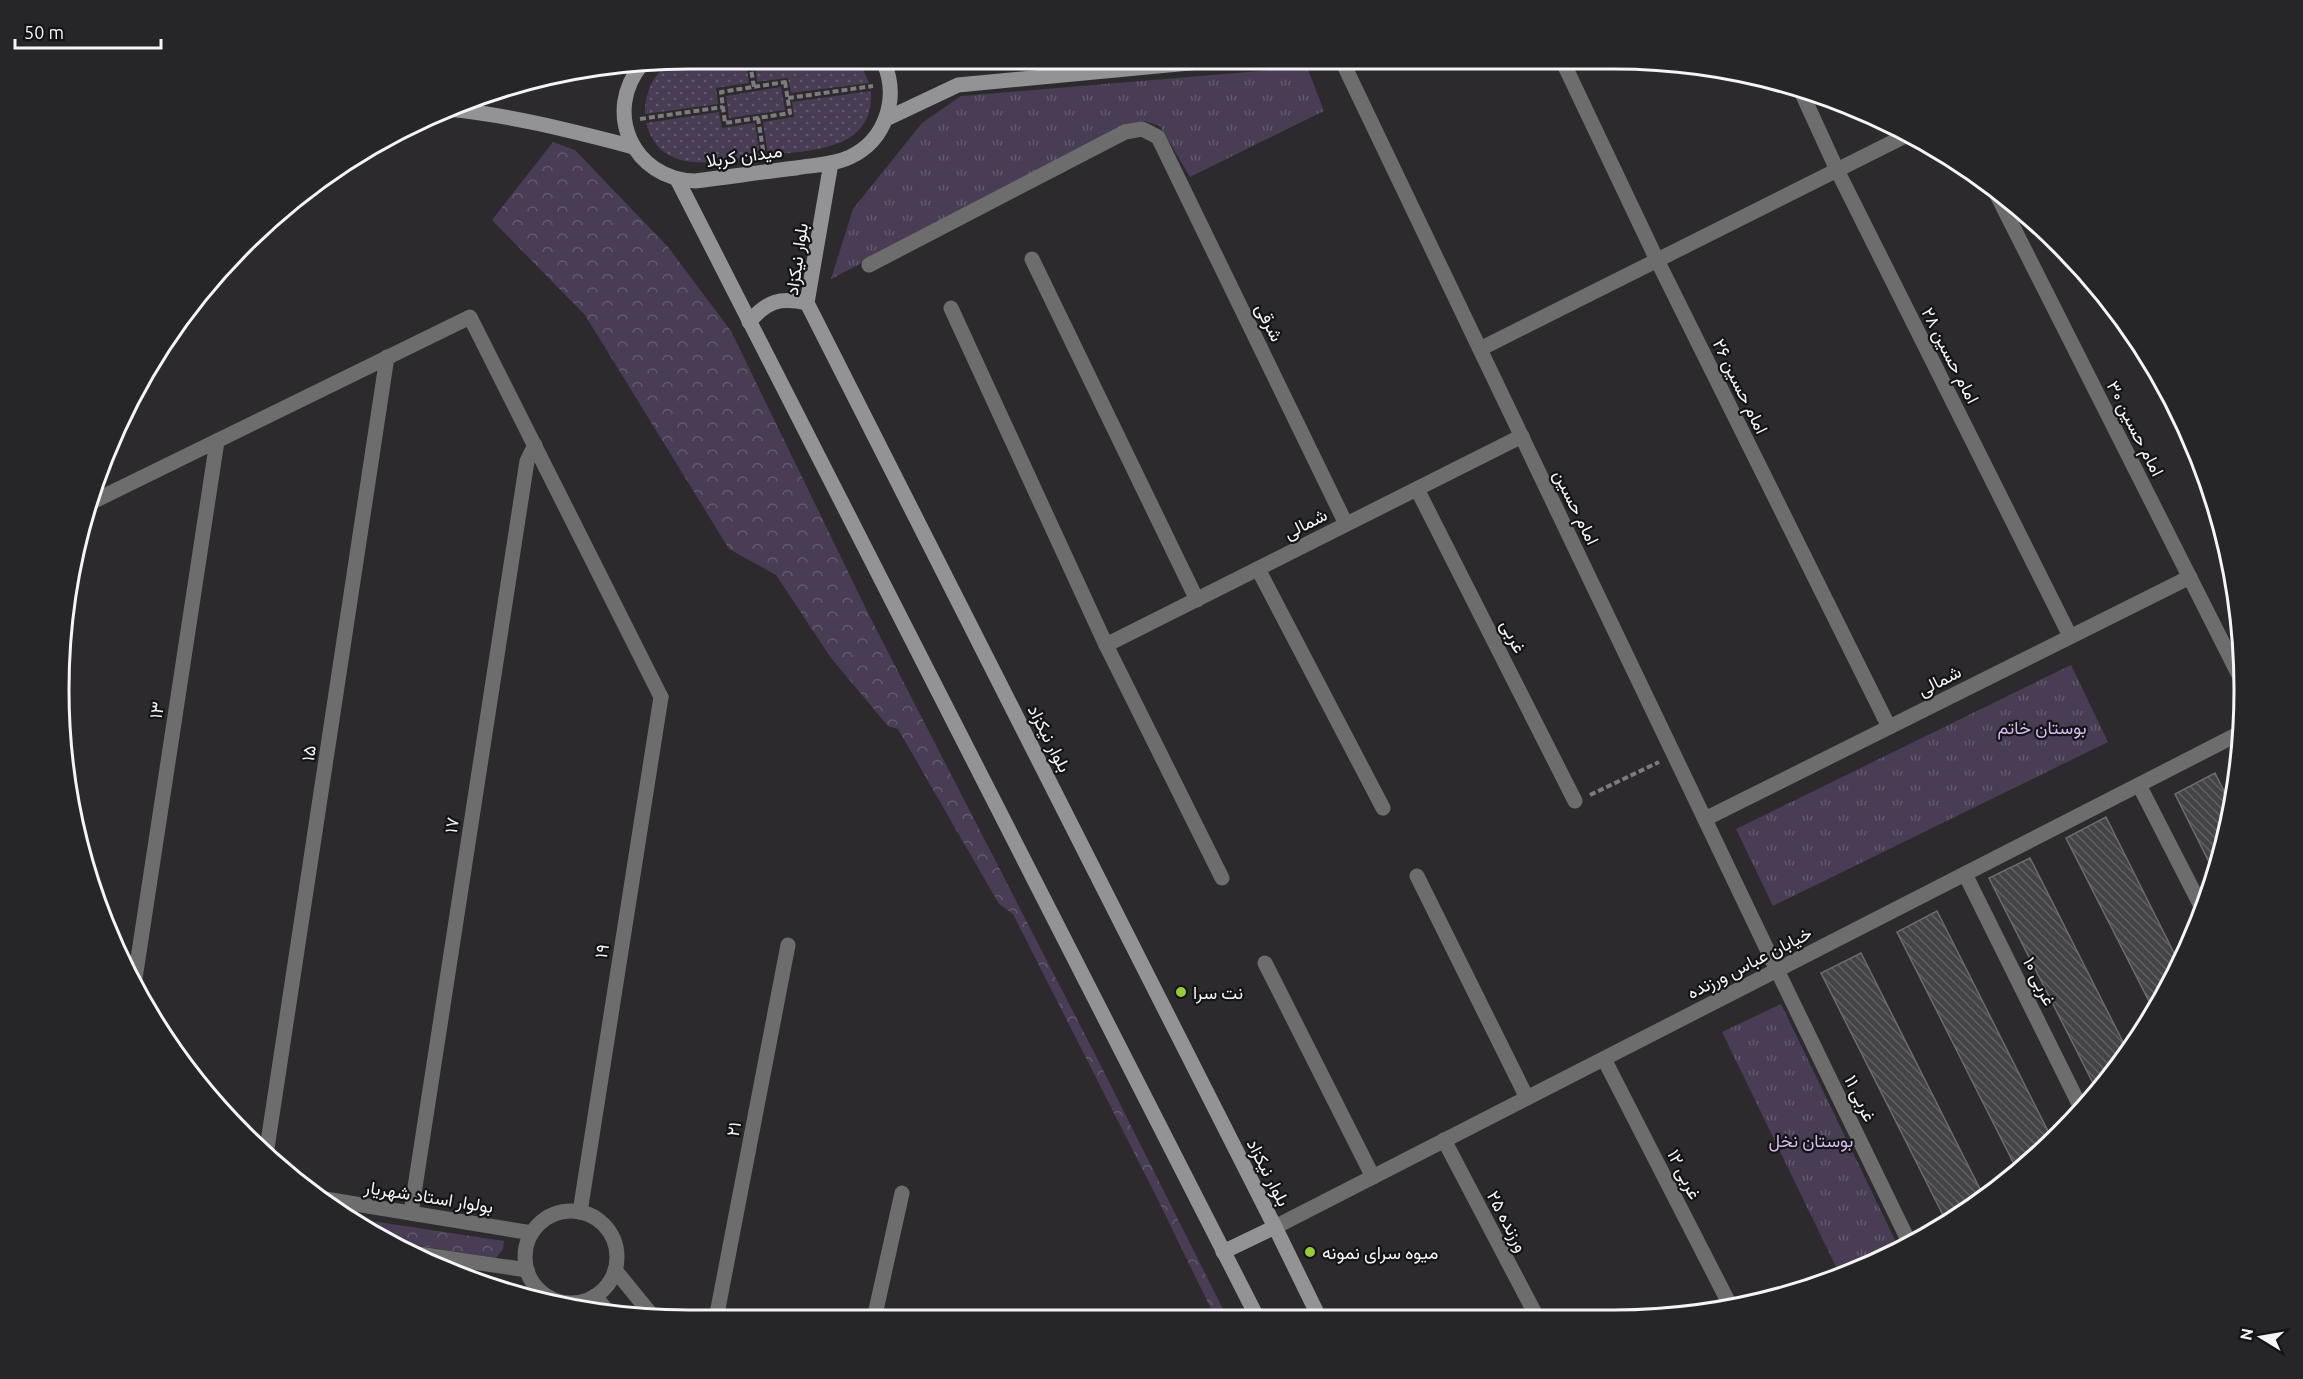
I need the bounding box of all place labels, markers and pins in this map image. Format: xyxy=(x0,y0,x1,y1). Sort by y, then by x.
place label: نت سرا xyxy=(1193,982,1243,1004)
marker: نت سرا xyxy=(1174,985,1188,999)
place label: میوه سرای نمونه xyxy=(1322,1242,1438,1264)
marker: میوه سرای نمونه xyxy=(1303,1245,1317,1259)

